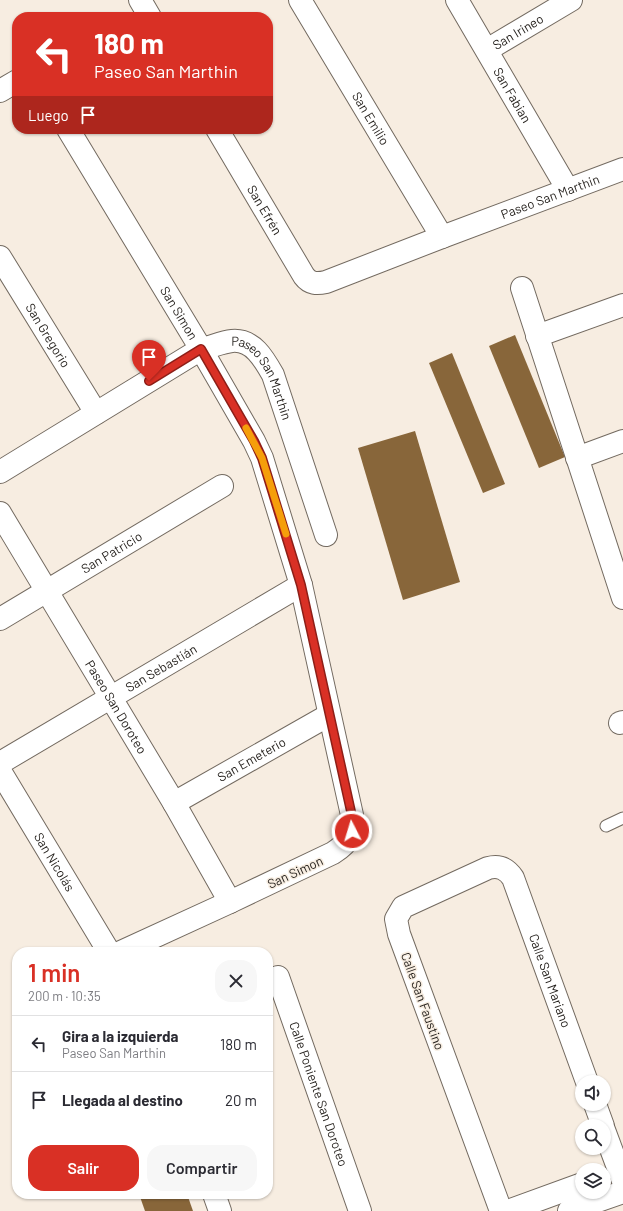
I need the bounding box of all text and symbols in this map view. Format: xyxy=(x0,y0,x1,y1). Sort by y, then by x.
street label: San Irineo xyxy=(490,10,546,53)
text: 180 m xyxy=(94,26,164,60)
icon: left xyxy=(28,28,80,80)
text: Paseo San Marthin xyxy=(94,60,238,82)
street label: San Fabian xyxy=(490,64,535,126)
street label: San Emilio xyxy=(349,89,393,148)
icon: arrive xyxy=(77,104,99,126)
text: Luego xyxy=(28,106,69,124)
street label: Paseo San Marthin xyxy=(498,171,602,222)
street label: San Efrén xyxy=(244,182,286,238)
street label: San Simon xyxy=(157,283,201,343)
street label: San Gregorio xyxy=(22,300,74,370)
street label: Paseo San Marthin xyxy=(231,333,295,422)
pin xyxy=(132,340,166,381)
icon: arrive xyxy=(138,346,160,368)
street label: San Patricio xyxy=(78,528,145,577)
street label: San Sebastián xyxy=(122,641,200,695)
street label: Paseo San Doroteo xyxy=(82,657,151,757)
street label: San Emeterio xyxy=(214,733,288,785)
position arrow xyxy=(331,810,373,852)
street label: San Nicolás xyxy=(31,830,78,894)
street label: San Simon xyxy=(265,852,325,892)
street label: Calle San Mariano xyxy=(526,932,575,1030)
street label: Calle San Faustino xyxy=(398,950,448,1052)
text: 1 min xyxy=(28,958,80,987)
button: close xyxy=(215,960,257,1002)
text: 200 m · 10:35 xyxy=(28,988,101,1004)
street label: Calle Poniente San Doroteo xyxy=(286,1020,352,1169)
text: Gira a la izquierda xyxy=(62,1027,178,1045)
icon: left xyxy=(28,1033,50,1055)
text: 180 m xyxy=(220,1035,257,1053)
text: Paseo San Marthin xyxy=(62,1045,166,1061)
map controls xyxy=(575,1075,611,1199)
button: sound xyxy=(575,1075,611,1111)
icon: arrive xyxy=(28,1089,50,1111)
text: Llegada al destino xyxy=(62,1091,183,1109)
text: 20 m xyxy=(225,1091,257,1109)
button: search xyxy=(575,1119,611,1155)
button: Salir xyxy=(28,1145,139,1191)
button: Compartir xyxy=(147,1145,257,1191)
button: layers xyxy=(575,1163,611,1199)

